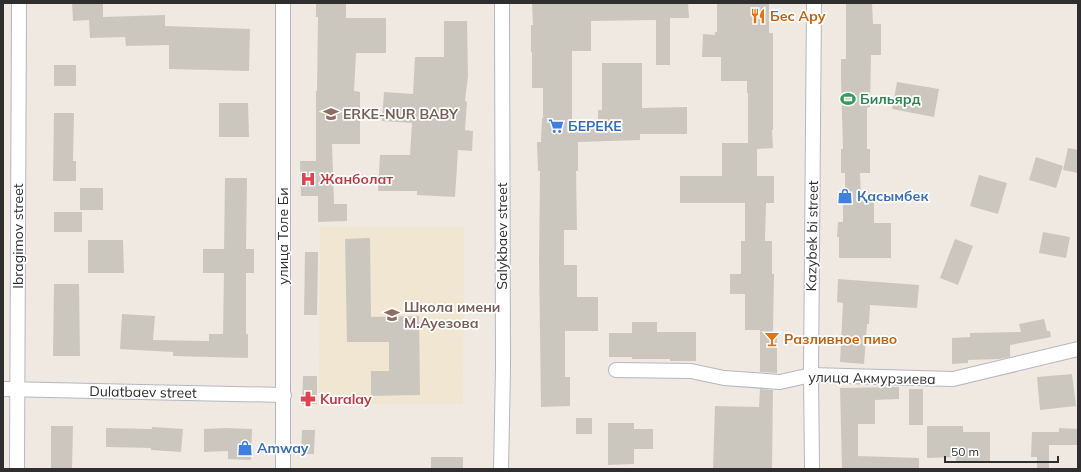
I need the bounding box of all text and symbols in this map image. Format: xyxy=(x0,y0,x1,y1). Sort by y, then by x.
restaurant icon: Бес Ару xyxy=(749,7,767,25)
place label: Бес Ару xyxy=(770,7,826,25)
sports icon: Бильярд xyxy=(839,90,857,108)
place label: Бильярд xyxy=(860,90,921,108)
school or university icon: ERKE-NUR BABY xyxy=(322,105,340,123)
place label: ERKE-NUR BABY xyxy=(343,105,459,123)
supermarket icon: БЕРЕКЕ xyxy=(547,117,565,135)
place label: БЕРЕКЕ xyxy=(568,117,622,135)
hospital icon: Жанболат xyxy=(299,170,317,188)
place label: Жанболат xyxy=(320,170,393,188)
street label: Kazybek bi street xyxy=(802,180,822,292)
street label: Salykbaev street xyxy=(493,182,511,290)
street label: Ibragimov street xyxy=(9,183,27,289)
street label: улица Толе Би xyxy=(274,187,292,285)
shop icon: Қасымбек xyxy=(836,187,854,205)
place label: Қасымбек xyxy=(857,187,929,205)
place label: Школа имени М.Ауезова xyxy=(404,298,500,332)
school or university icon: Школа имени М.Ауезова xyxy=(383,306,401,324)
bar icon: Разливное пиво xyxy=(763,330,781,348)
place label: Разливное пиво xyxy=(784,330,897,348)
street label: улица Акмурзиева xyxy=(808,368,936,388)
street label: Dulatbaev street xyxy=(89,382,197,402)
pharmacy icon: Kuralay xyxy=(299,390,317,408)
place label: Kuralay xyxy=(320,390,372,408)
scale bar xyxy=(945,438,1058,464)
shop icon: Amway xyxy=(236,439,254,457)
place label: Amway xyxy=(257,439,309,457)
text: 50 m xyxy=(951,444,979,459)

